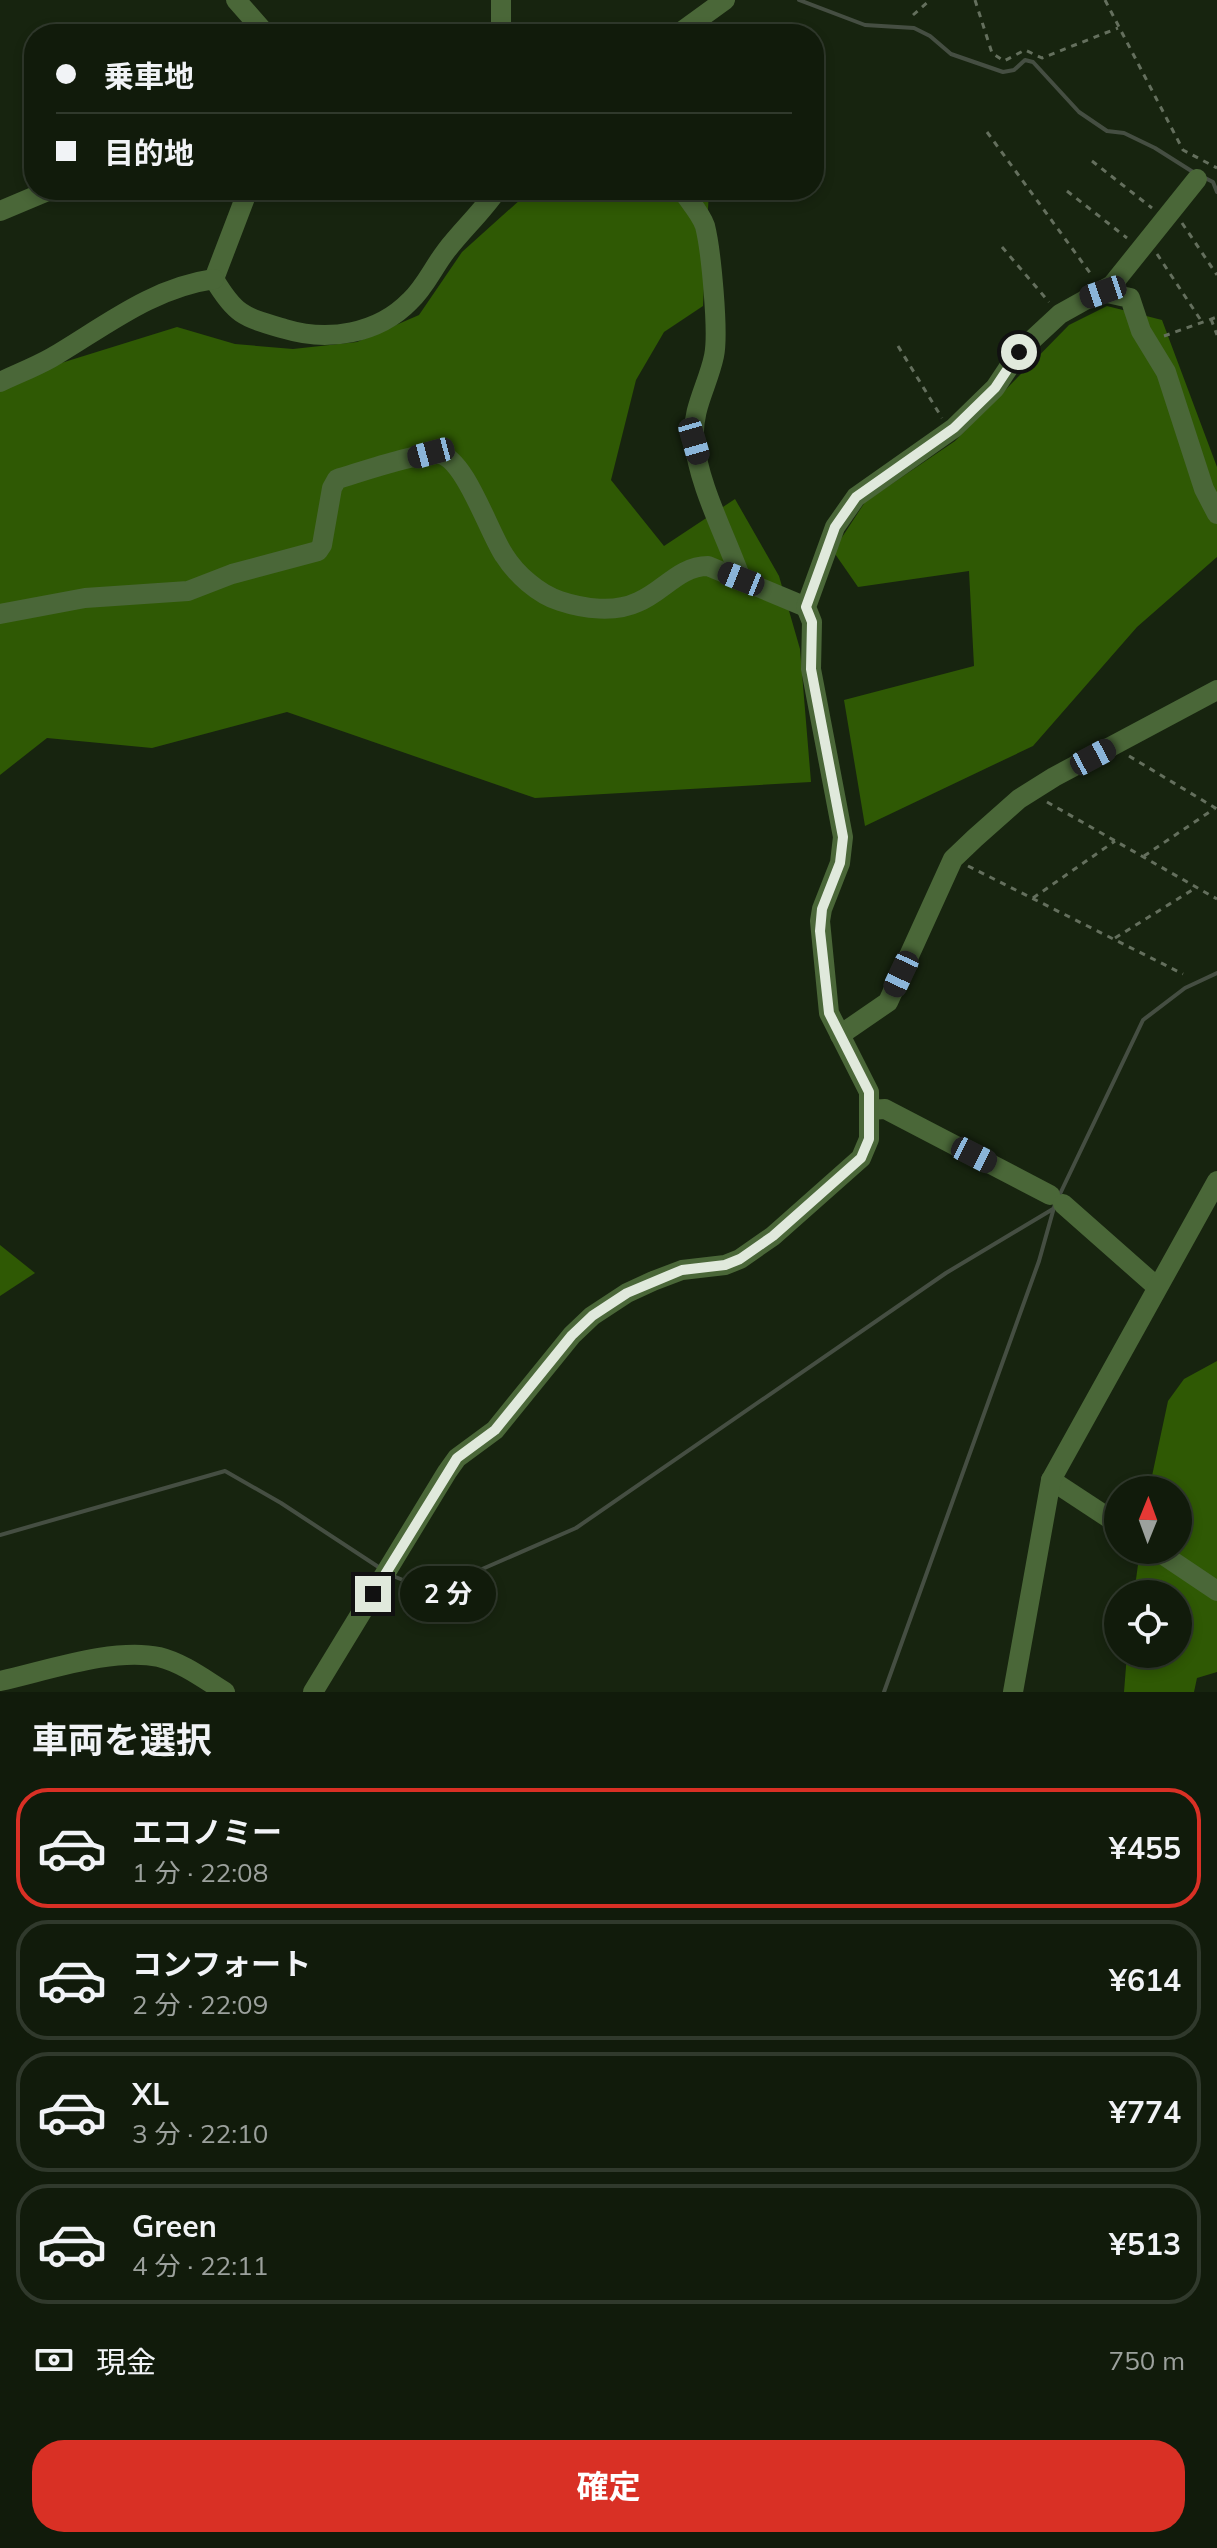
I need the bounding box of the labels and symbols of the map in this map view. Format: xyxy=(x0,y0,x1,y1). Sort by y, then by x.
car xyxy=(1076,273,1130,311)
route start xyxy=(1001,334,1037,370)
car xyxy=(676,415,712,467)
car xyxy=(405,435,457,471)
car xyxy=(714,559,768,599)
car xyxy=(1066,735,1120,779)
car xyxy=(880,947,922,1001)
car xyxy=(947,1133,1001,1177)
north arrow xyxy=(1104,1476,1192,1564)
callout: 2 分 xyxy=(401,1566,497,1622)
route end xyxy=(355,1576,391,1612)

